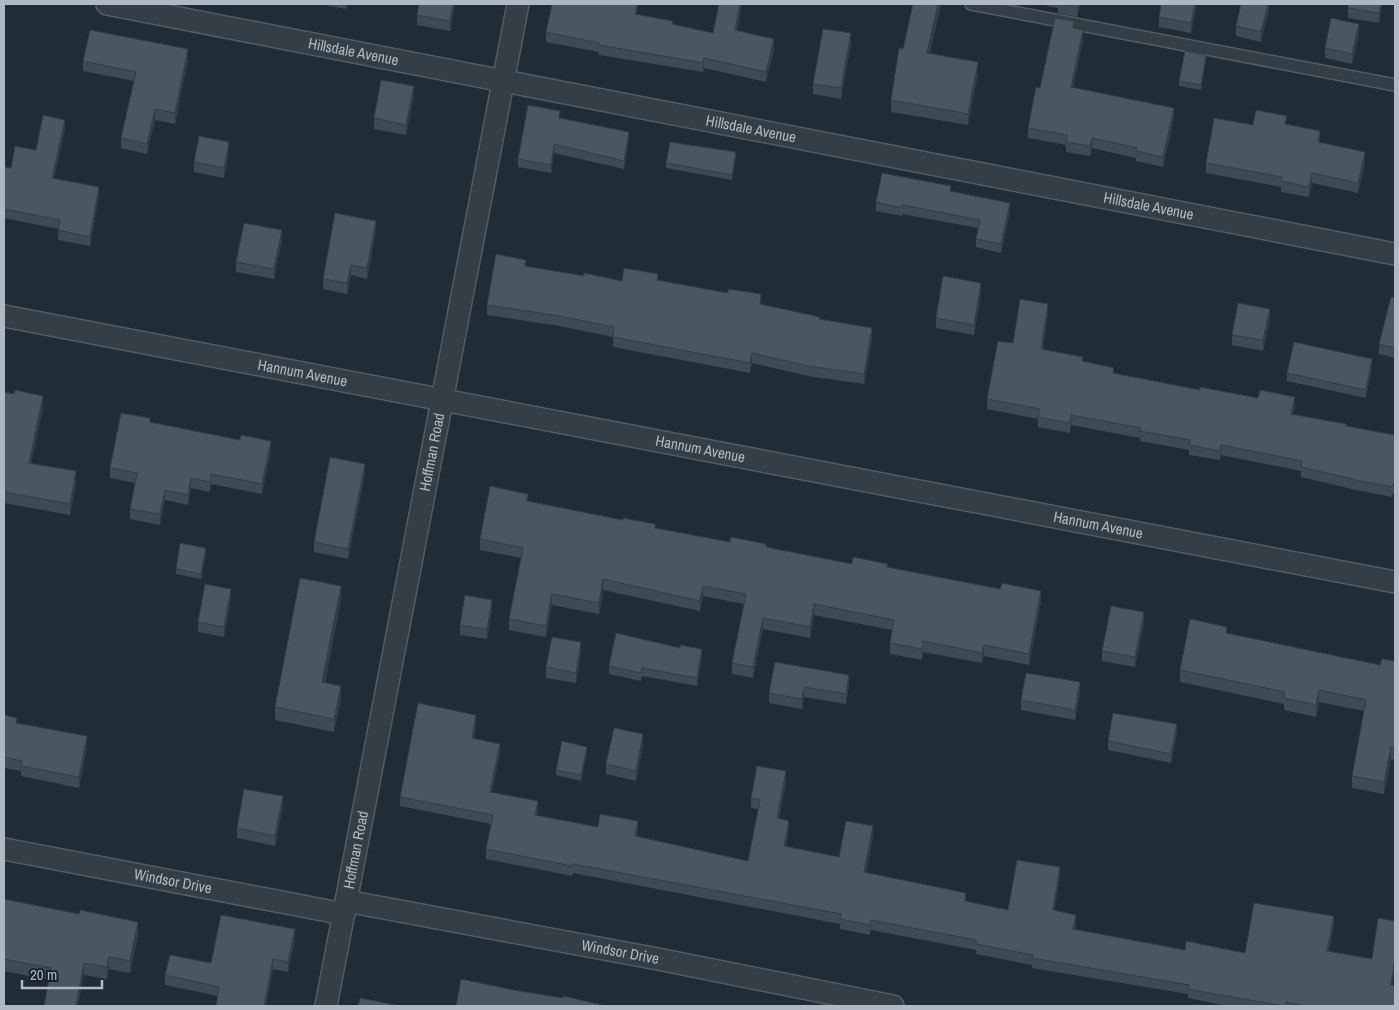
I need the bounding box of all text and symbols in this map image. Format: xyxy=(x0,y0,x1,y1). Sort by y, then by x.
street label: Hillsdale Avenue xyxy=(307,32,401,70)
street label: Hillsdale Avenue xyxy=(704,109,798,148)
street label: Hillsdale Avenue xyxy=(1102,187,1196,225)
street label: Hannum Avenue xyxy=(256,354,349,391)
street label: Hoffman Road xyxy=(414,411,449,493)
street label: Hannum Avenue xyxy=(654,430,747,468)
street label: Hannum Avenue xyxy=(1052,506,1145,544)
street label: Hoffman Road xyxy=(338,809,373,891)
street label: Windsor Drive xyxy=(132,863,214,899)
street label: Windsor Drive xyxy=(580,934,661,969)
scale bar xyxy=(22,958,102,990)
text: 20 m xyxy=(30,964,57,985)

